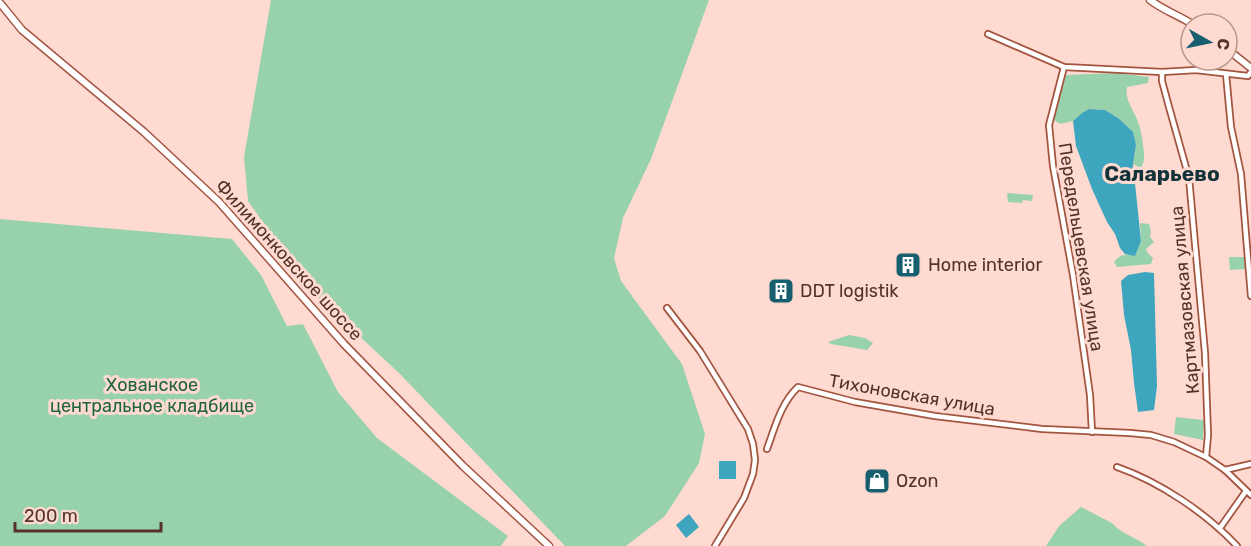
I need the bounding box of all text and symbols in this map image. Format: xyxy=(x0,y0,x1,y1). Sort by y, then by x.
north arrow xyxy=(1179,12,1239,72)
text: С xyxy=(1213,37,1234,51)
street label: Передельцевская улица xyxy=(1054,141,1108,353)
district label: Саларьево xyxy=(1104,161,1220,186)
street label: Филимонковское шоссе xyxy=(211,175,367,345)
street label: Картмазовская улица xyxy=(1166,205,1204,395)
building icon: Home interior xyxy=(893,250,923,280)
place label: Home interior xyxy=(928,254,1042,276)
building icon: DDT logistik xyxy=(766,276,796,306)
place label: DDT logistik xyxy=(800,280,899,302)
street label: Тихоновская улица xyxy=(827,370,997,420)
park label: Хованское центральное кладбище xyxy=(50,374,254,417)
shop icon: Ozon xyxy=(862,466,892,496)
place label: Ozon xyxy=(896,470,938,492)
scale bar xyxy=(15,495,160,533)
text: 200 m xyxy=(24,505,78,527)

